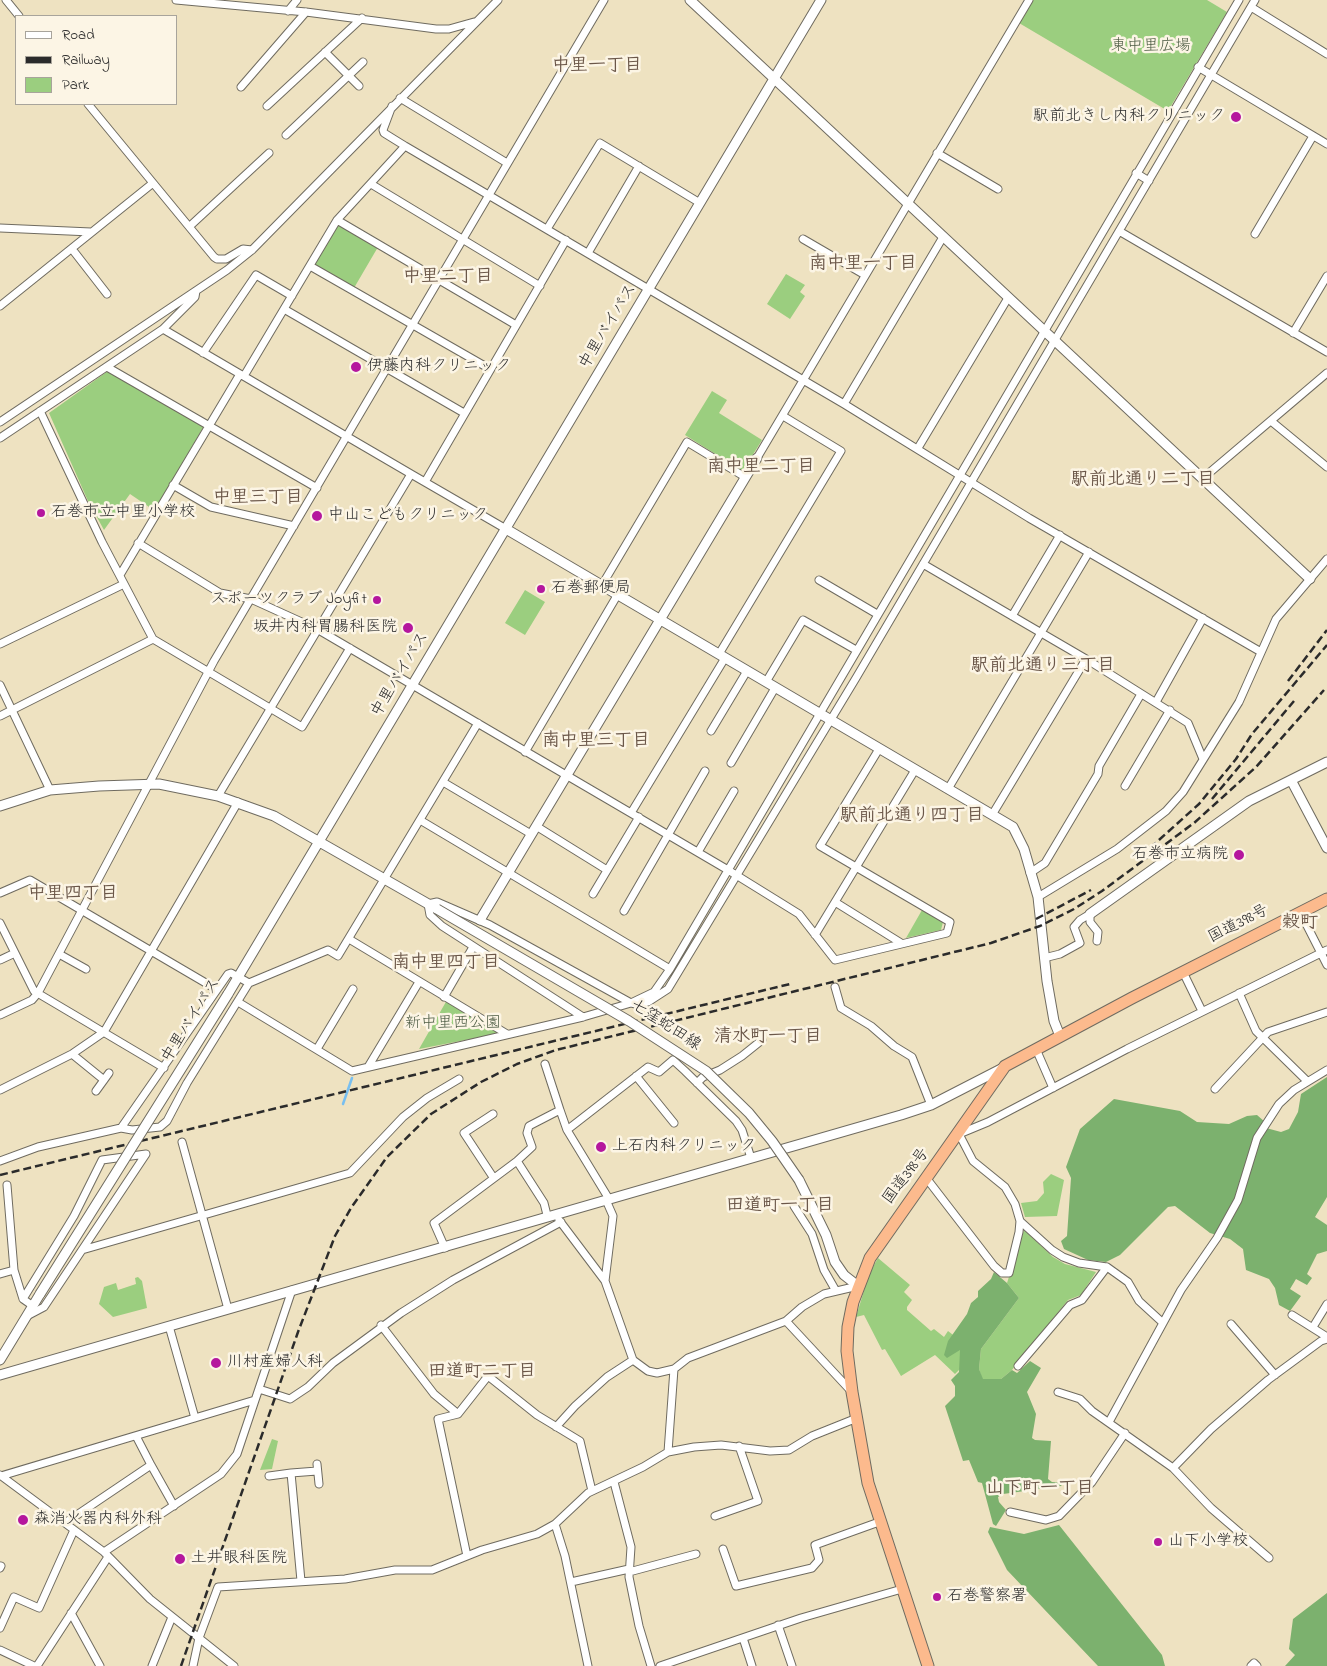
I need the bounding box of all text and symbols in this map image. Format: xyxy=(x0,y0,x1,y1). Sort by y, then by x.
legend xyxy=(15,15,178,105)
text: Road xyxy=(62,24,95,46)
park label: 東中里広場 xyxy=(1111,37,1191,57)
text: Railway xyxy=(62,49,110,71)
district label: 中里一丁目 xyxy=(552,56,642,78)
text: Park xyxy=(62,74,89,96)
place label: 駅前北きし内科クリニック xyxy=(1033,107,1225,127)
marker: 駅前北きし内科クリニック xyxy=(1229,110,1243,124)
district label: 南中里一丁目 xyxy=(809,254,917,276)
district label: 中里二丁目 xyxy=(403,267,493,289)
street label: 中里バイパス xyxy=(576,281,642,373)
place label: 伊藤内科クリニック xyxy=(367,357,511,377)
marker: 伊藤内科クリニック xyxy=(349,360,363,374)
district label: 南中里二丁目 xyxy=(707,457,815,479)
district label: 駅前北通り二丁目 xyxy=(1071,470,1215,492)
district label: 中里三丁目 xyxy=(213,488,303,510)
place label: 石巻市立中里小学校 xyxy=(51,503,195,523)
place label: 中山こどもクリニック xyxy=(328,506,488,526)
marker: 石巻市立中里小学校 xyxy=(35,507,47,519)
marker: 中山こどもクリニック xyxy=(310,509,324,523)
place label: 石巻郵便局 xyxy=(551,579,631,599)
marker: 石巻郵便局 xyxy=(535,583,547,595)
place label: スポーツクラブ Joyfit xyxy=(210,590,367,610)
marker: スポーツクラブ Joyfit xyxy=(371,594,383,606)
place label: 坂井内科胃腸科医院 xyxy=(253,618,397,638)
marker: 坂井内科胃腸科医院 xyxy=(401,621,415,635)
street label: 中里バイパス xyxy=(368,629,434,721)
district label: 駅前北通り三丁目 xyxy=(971,656,1115,678)
district label: 南中里三丁目 xyxy=(542,731,650,753)
district label: 駅前北通り四丁目 xyxy=(840,806,984,828)
place label: 石巻市立病院 xyxy=(1132,845,1228,865)
marker: 石巻市立病院 xyxy=(1232,848,1246,862)
district label: 中里四丁目 xyxy=(28,884,118,906)
street label: 国道398号 xyxy=(1205,902,1273,948)
district label: 穀町 xyxy=(1282,913,1318,935)
district label: 南中里四丁目 xyxy=(392,953,500,975)
street label: 中里バイパス xyxy=(158,975,226,1067)
street label: 七窪蛇田線 xyxy=(626,996,704,1056)
park label: 新中里西公園 xyxy=(405,1014,501,1034)
district label: 清水町一丁目 xyxy=(714,1027,822,1049)
place label: 上石内科クリニック xyxy=(612,1137,756,1157)
marker: 上石内科クリニック xyxy=(594,1140,608,1154)
street label: 国道398号 xyxy=(880,1145,934,1209)
district label: 田道町一丁目 xyxy=(726,1196,834,1218)
place label: 川村産婦人科 xyxy=(227,1353,323,1373)
marker: 川村産婦人科 xyxy=(209,1356,223,1370)
district label: 田道町二丁目 xyxy=(428,1362,536,1384)
district label: 山下町一丁目 xyxy=(986,1479,1094,1501)
place label: 森消火器内科外科 xyxy=(34,1510,162,1530)
marker: 森消火器内科外科 xyxy=(16,1513,30,1527)
place label: 山下小学校 xyxy=(1168,1532,1248,1552)
marker: 山下小学校 xyxy=(1152,1536,1164,1548)
place label: 土井眼科医院 xyxy=(191,1549,287,1569)
marker: 土井眼科医院 xyxy=(173,1552,187,1566)
place label: 石巻警察署 xyxy=(947,1587,1027,1607)
marker: 石巻警察署 xyxy=(931,1591,943,1603)

